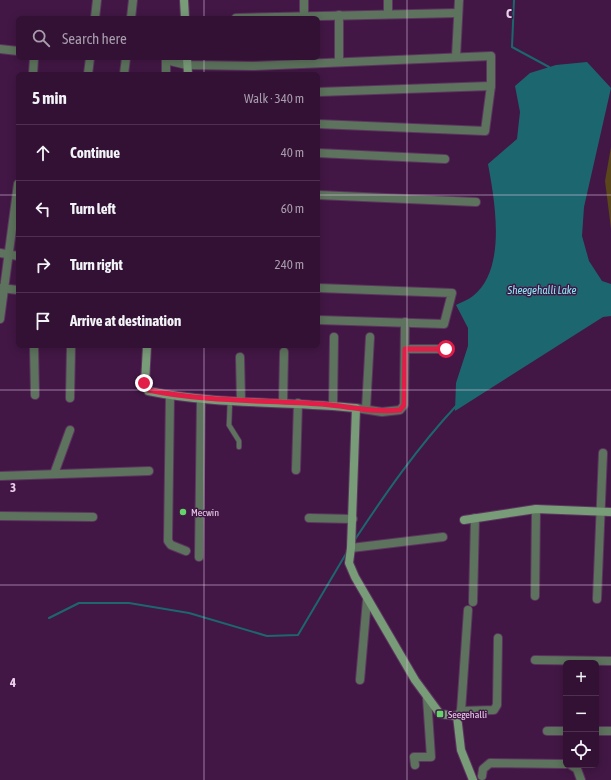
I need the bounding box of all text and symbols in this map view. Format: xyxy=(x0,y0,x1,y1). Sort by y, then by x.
text: C xyxy=(506,6,512,21)
search box xyxy=(16,16,320,60)
icon: search xyxy=(30,27,52,49)
text: Search here xyxy=(62,30,127,47)
text: 5 min xyxy=(32,88,67,108)
text: Walk · 340 m xyxy=(244,91,304,106)
icon: ahead xyxy=(32,142,54,164)
text: Continue xyxy=(70,144,120,161)
text: 40 m xyxy=(281,145,304,160)
icon: left xyxy=(32,198,54,220)
text: Turn left xyxy=(70,200,116,217)
text: 60 m xyxy=(281,201,304,216)
icon: right xyxy=(32,254,54,276)
text: Turn right xyxy=(70,256,123,273)
text: 240 m xyxy=(275,257,304,272)
water label: Sheegehalli Lake xyxy=(507,284,576,296)
icon: arrive xyxy=(32,310,54,332)
text: Arrive at destination xyxy=(70,312,181,329)
route start xyxy=(437,340,455,358)
route end xyxy=(135,374,153,392)
text: 3 xyxy=(10,480,16,495)
marker: Mecwin xyxy=(178,507,188,517)
place label: Mecwin xyxy=(191,507,219,518)
map controls xyxy=(563,660,599,768)
button: + xyxy=(563,660,599,696)
text: 4 xyxy=(9,675,16,690)
button: − xyxy=(563,696,599,732)
marker: Seegehalli xyxy=(435,709,445,719)
place label: Seegehalli xyxy=(448,709,487,720)
button: locate xyxy=(563,732,599,768)

